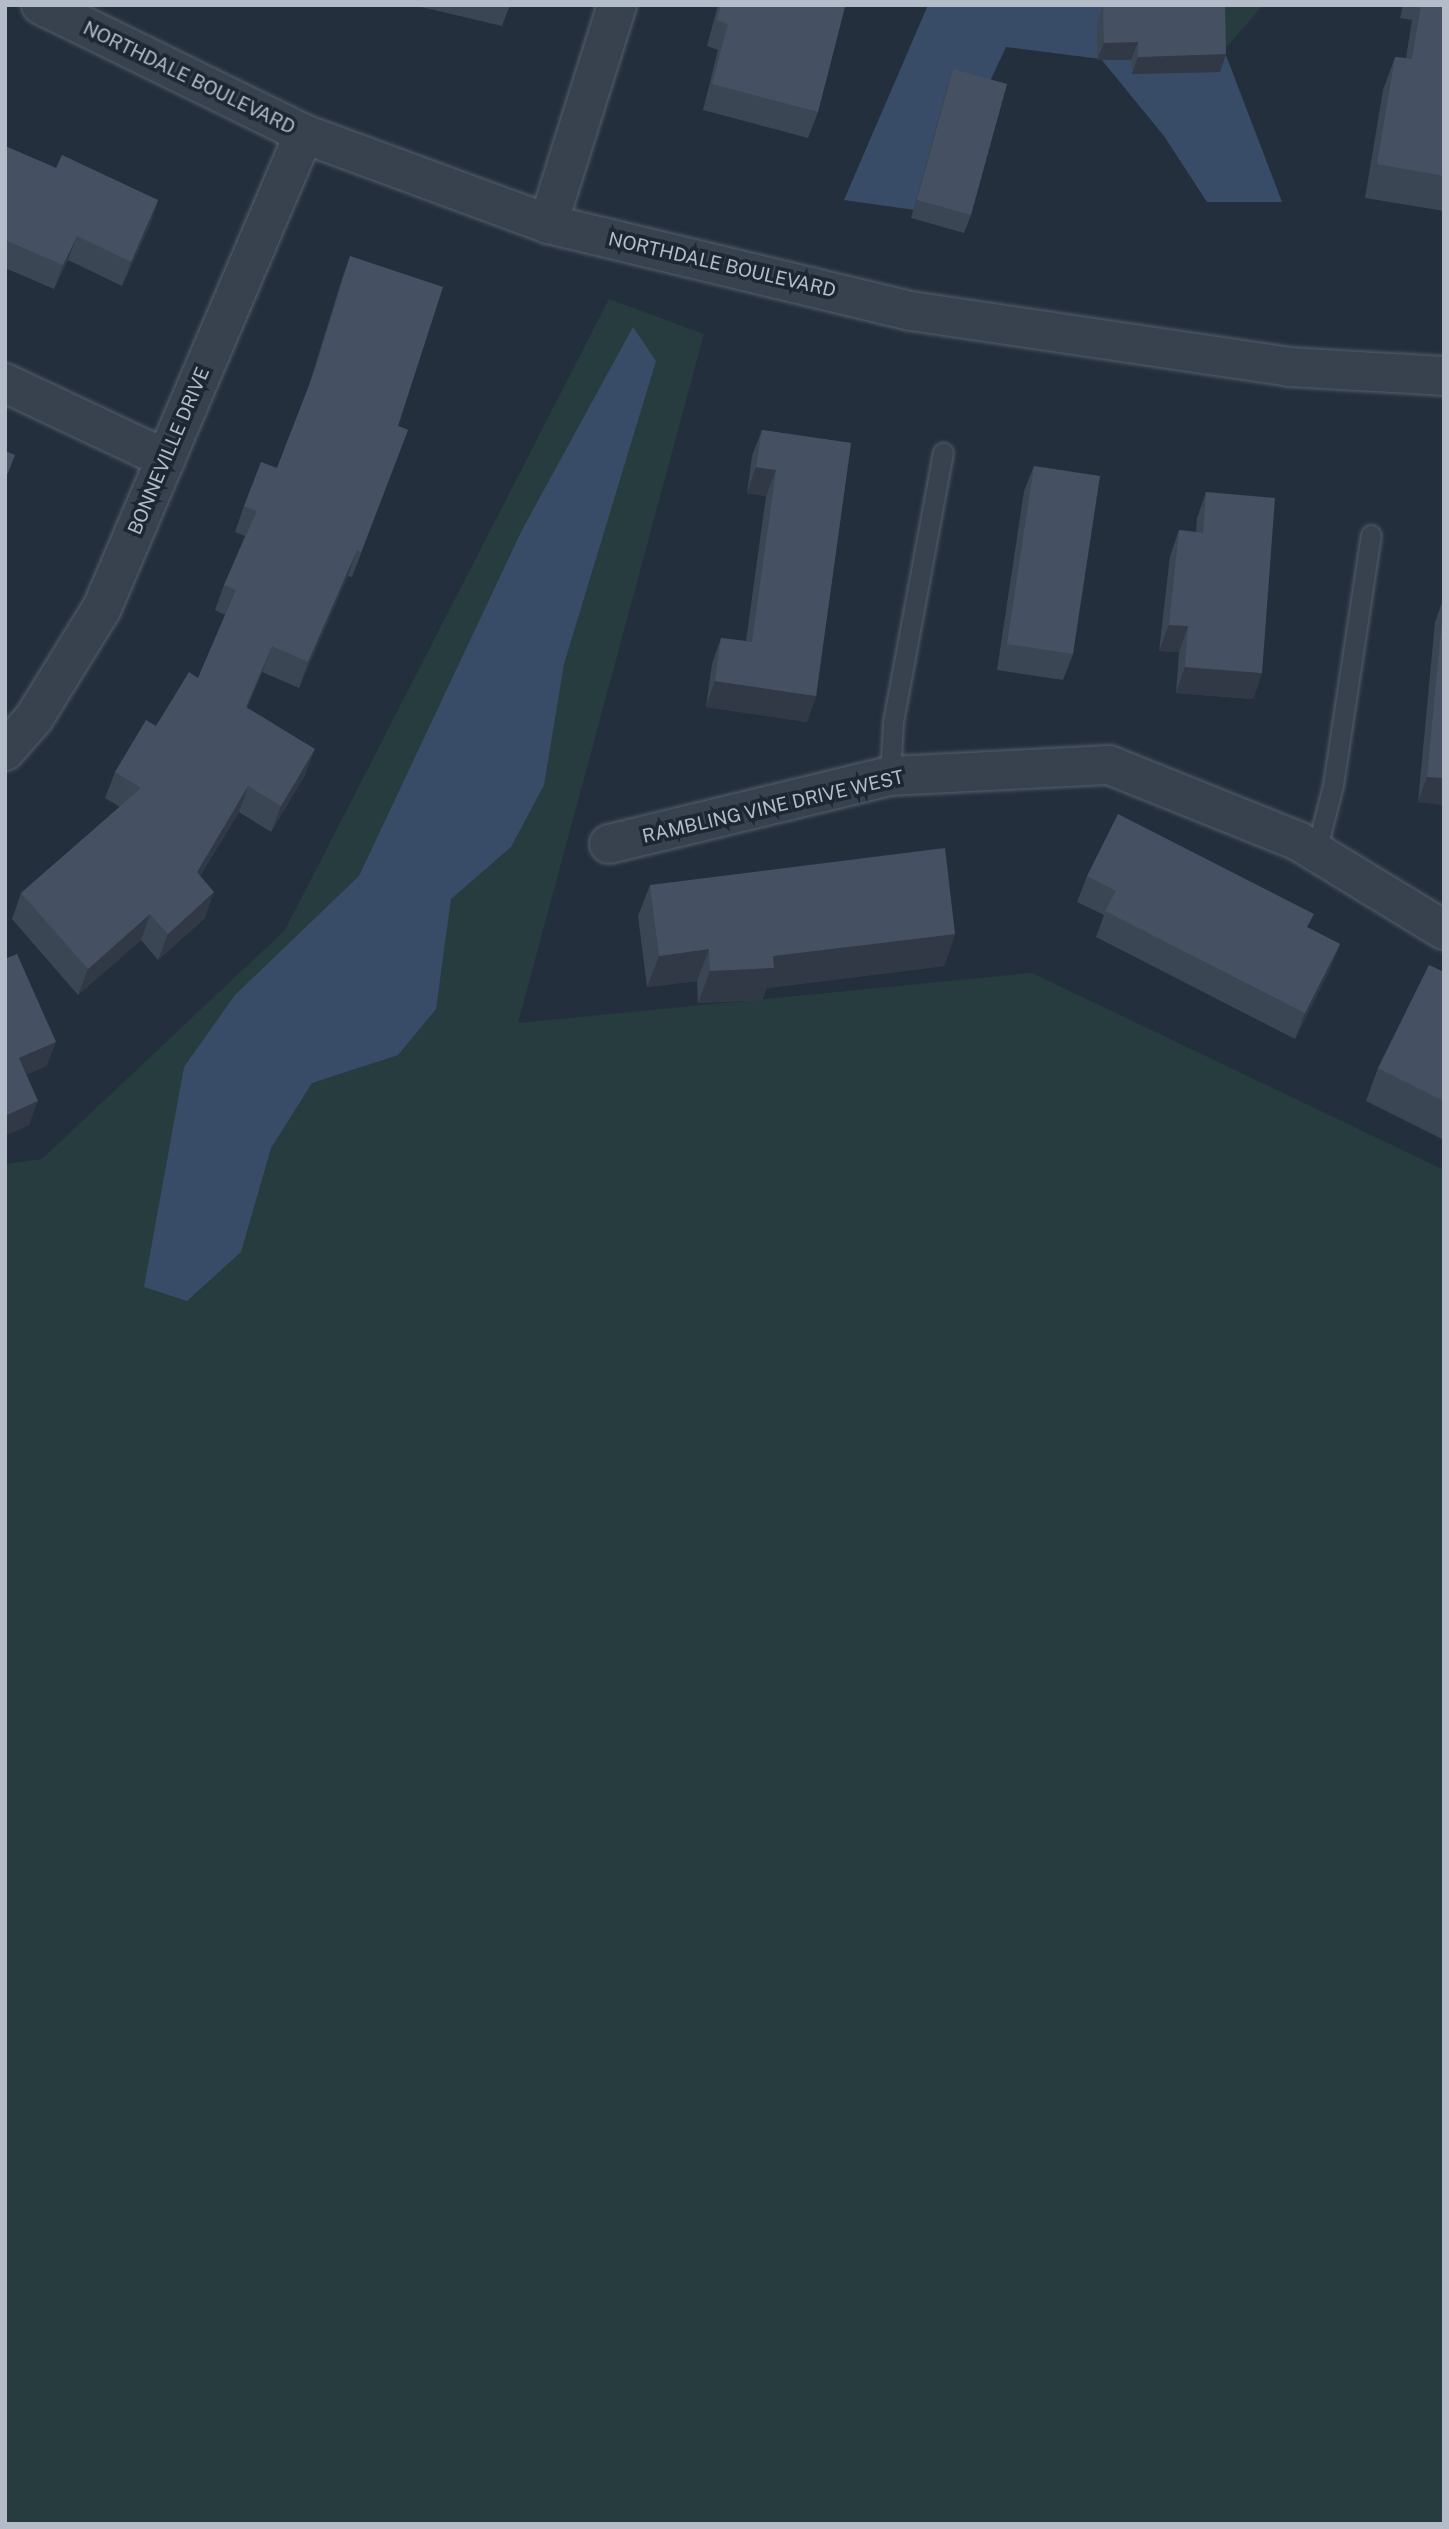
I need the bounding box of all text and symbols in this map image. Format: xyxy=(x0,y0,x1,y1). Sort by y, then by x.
street label: NORTHDALE BOULEVARD xyxy=(79,17,299,139)
street label: NORTHDALE BOULEVARD xyxy=(606,228,838,302)
street label: BONNEVILLE DRIVE xyxy=(123,364,215,538)
street label: RAMBLING VINE DRIVE WEST xyxy=(640,766,906,848)

